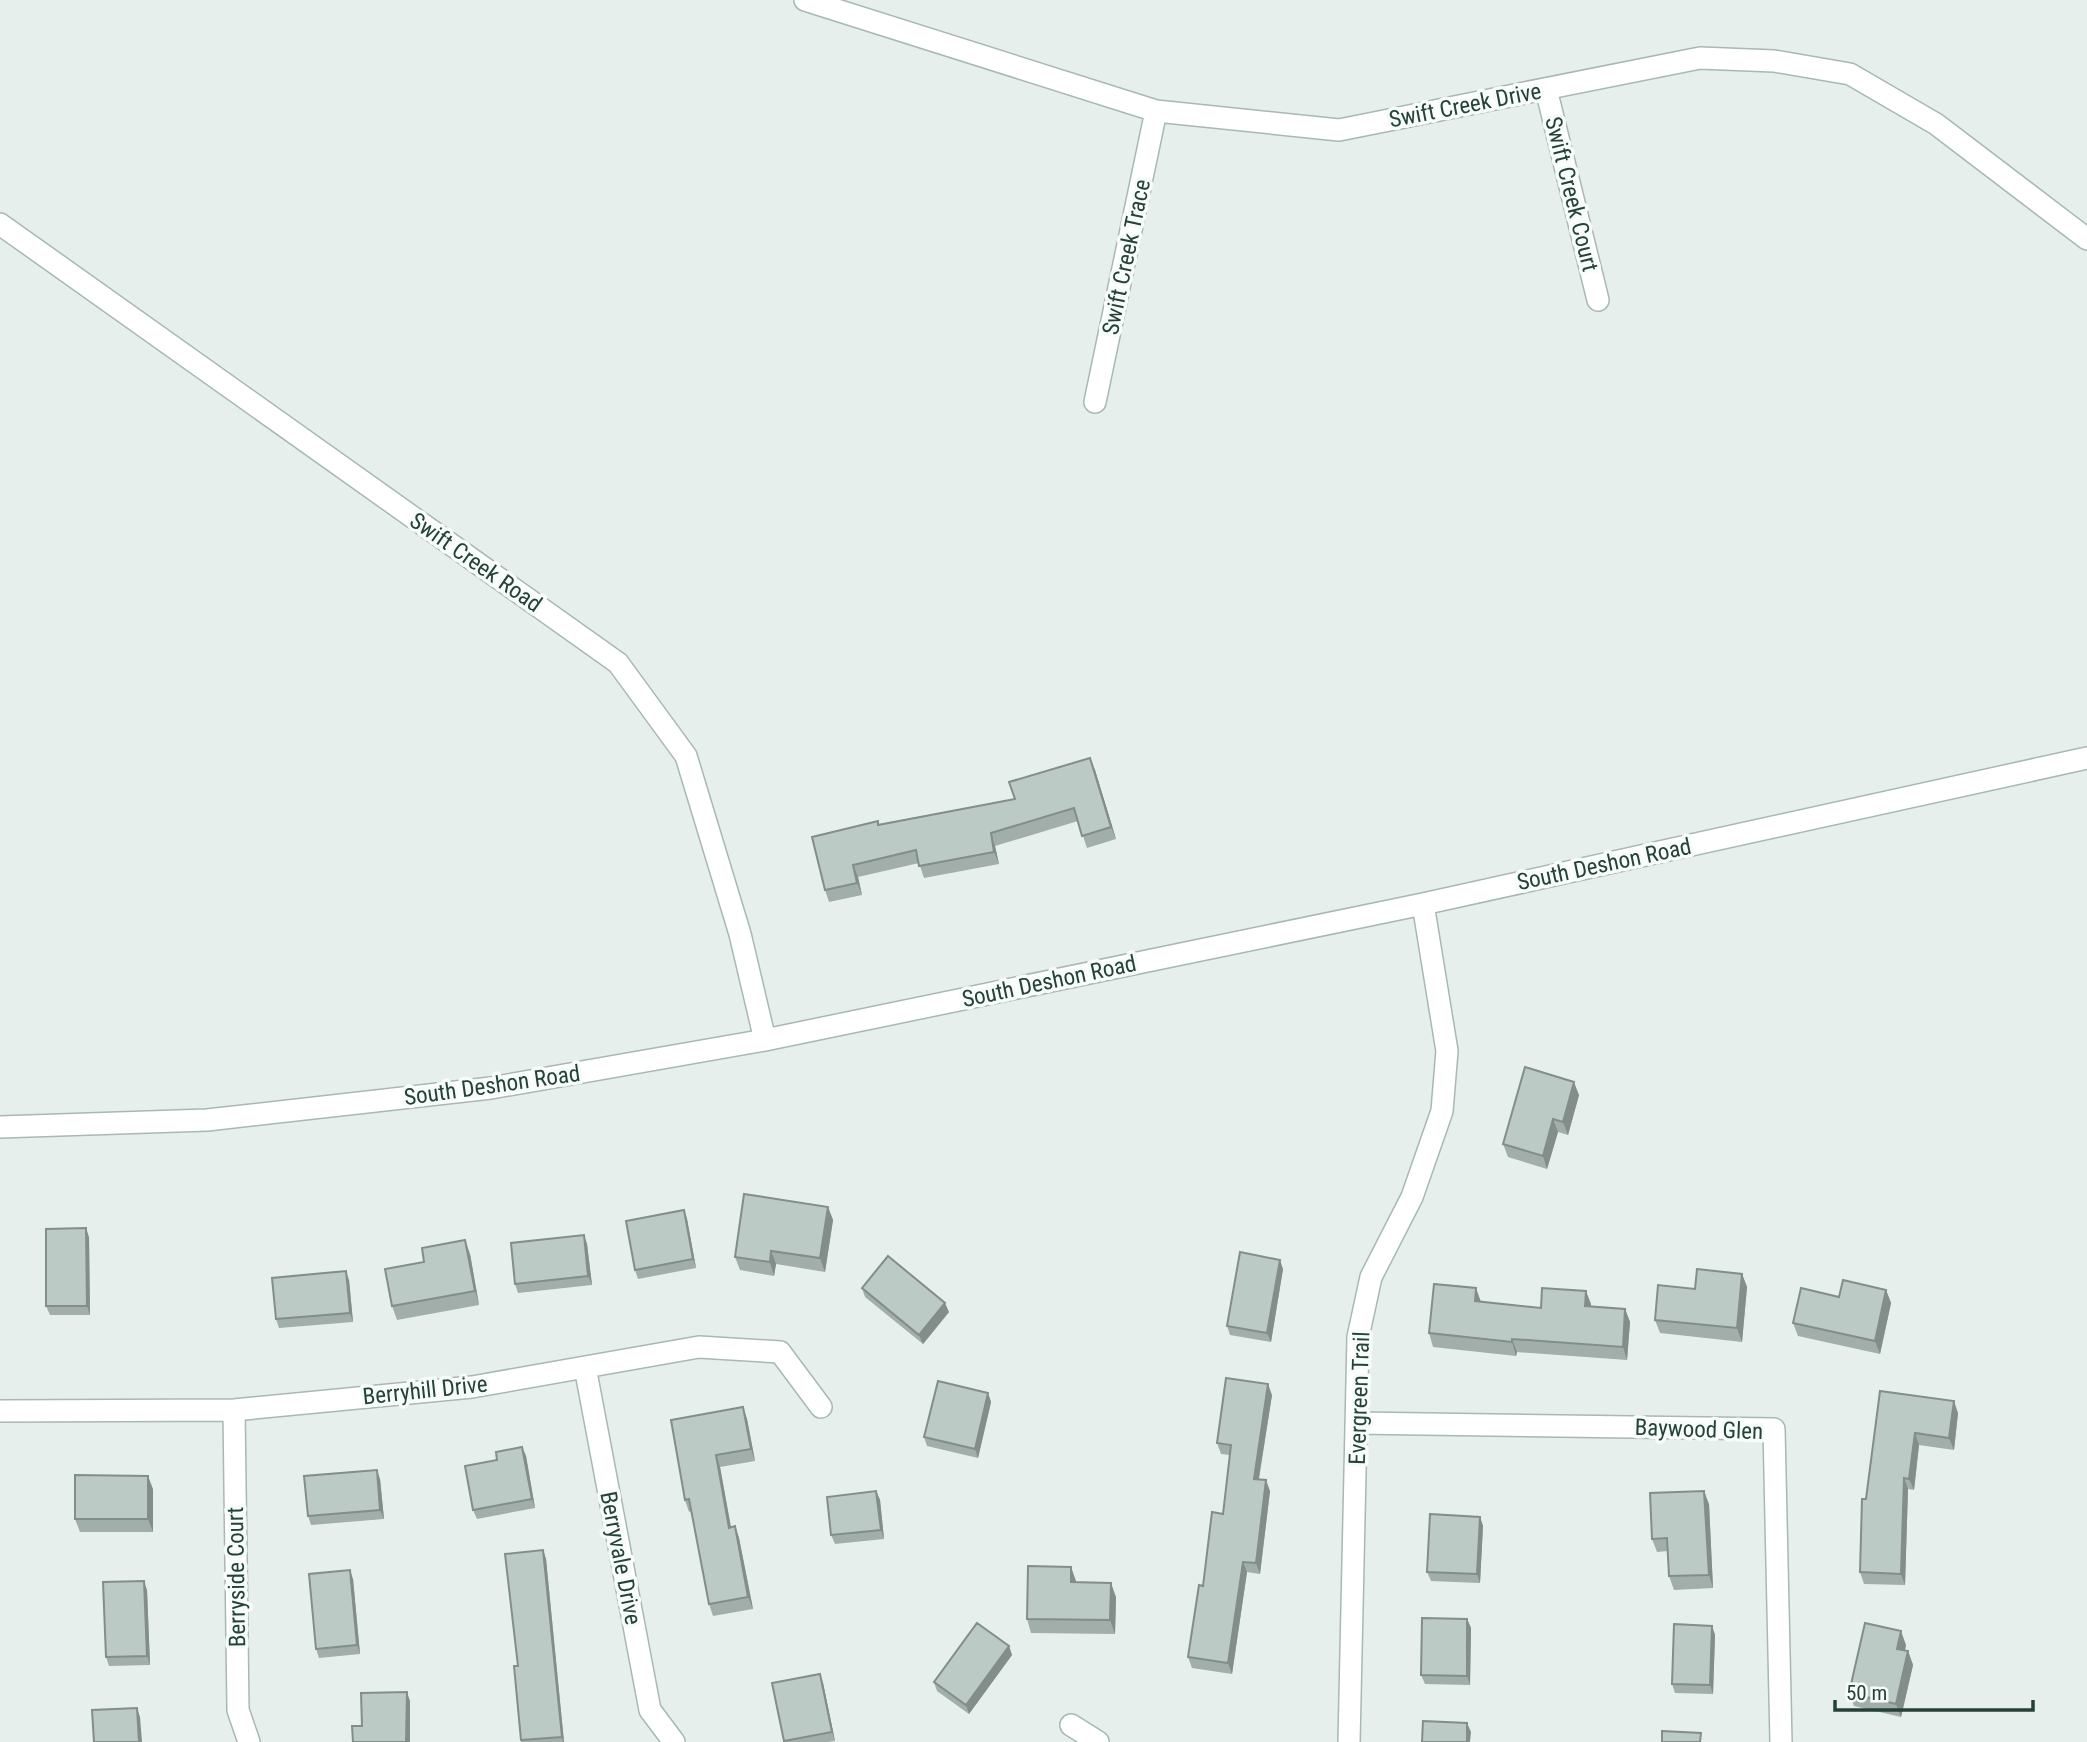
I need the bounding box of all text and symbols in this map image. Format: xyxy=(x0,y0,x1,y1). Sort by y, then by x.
street label: Swift Creek Drive xyxy=(1387,78,1543,133)
street label: Swift Creek Court xyxy=(1539,114,1604,274)
street label: Swift Creek Trace xyxy=(1097,177,1156,337)
street label: Swift Creek Road xyxy=(405,507,547,618)
street label: South Deshon Road xyxy=(1515,833,1694,896)
street label: South Deshon Road xyxy=(960,950,1139,1013)
street label: South Deshon Road xyxy=(402,1060,582,1111)
street label: Evergreen Trail xyxy=(1344,1331,1375,1465)
street label: Berryhill Drive xyxy=(361,1371,489,1410)
street label: Baywood Glen xyxy=(1634,1414,1764,1445)
street label: Berryvale Drive xyxy=(594,1489,647,1627)
street label: Berryside Court xyxy=(222,1507,251,1647)
scale bar xyxy=(1835,1668,2033,1712)
text: 50 m xyxy=(1846,1681,1887,1705)

